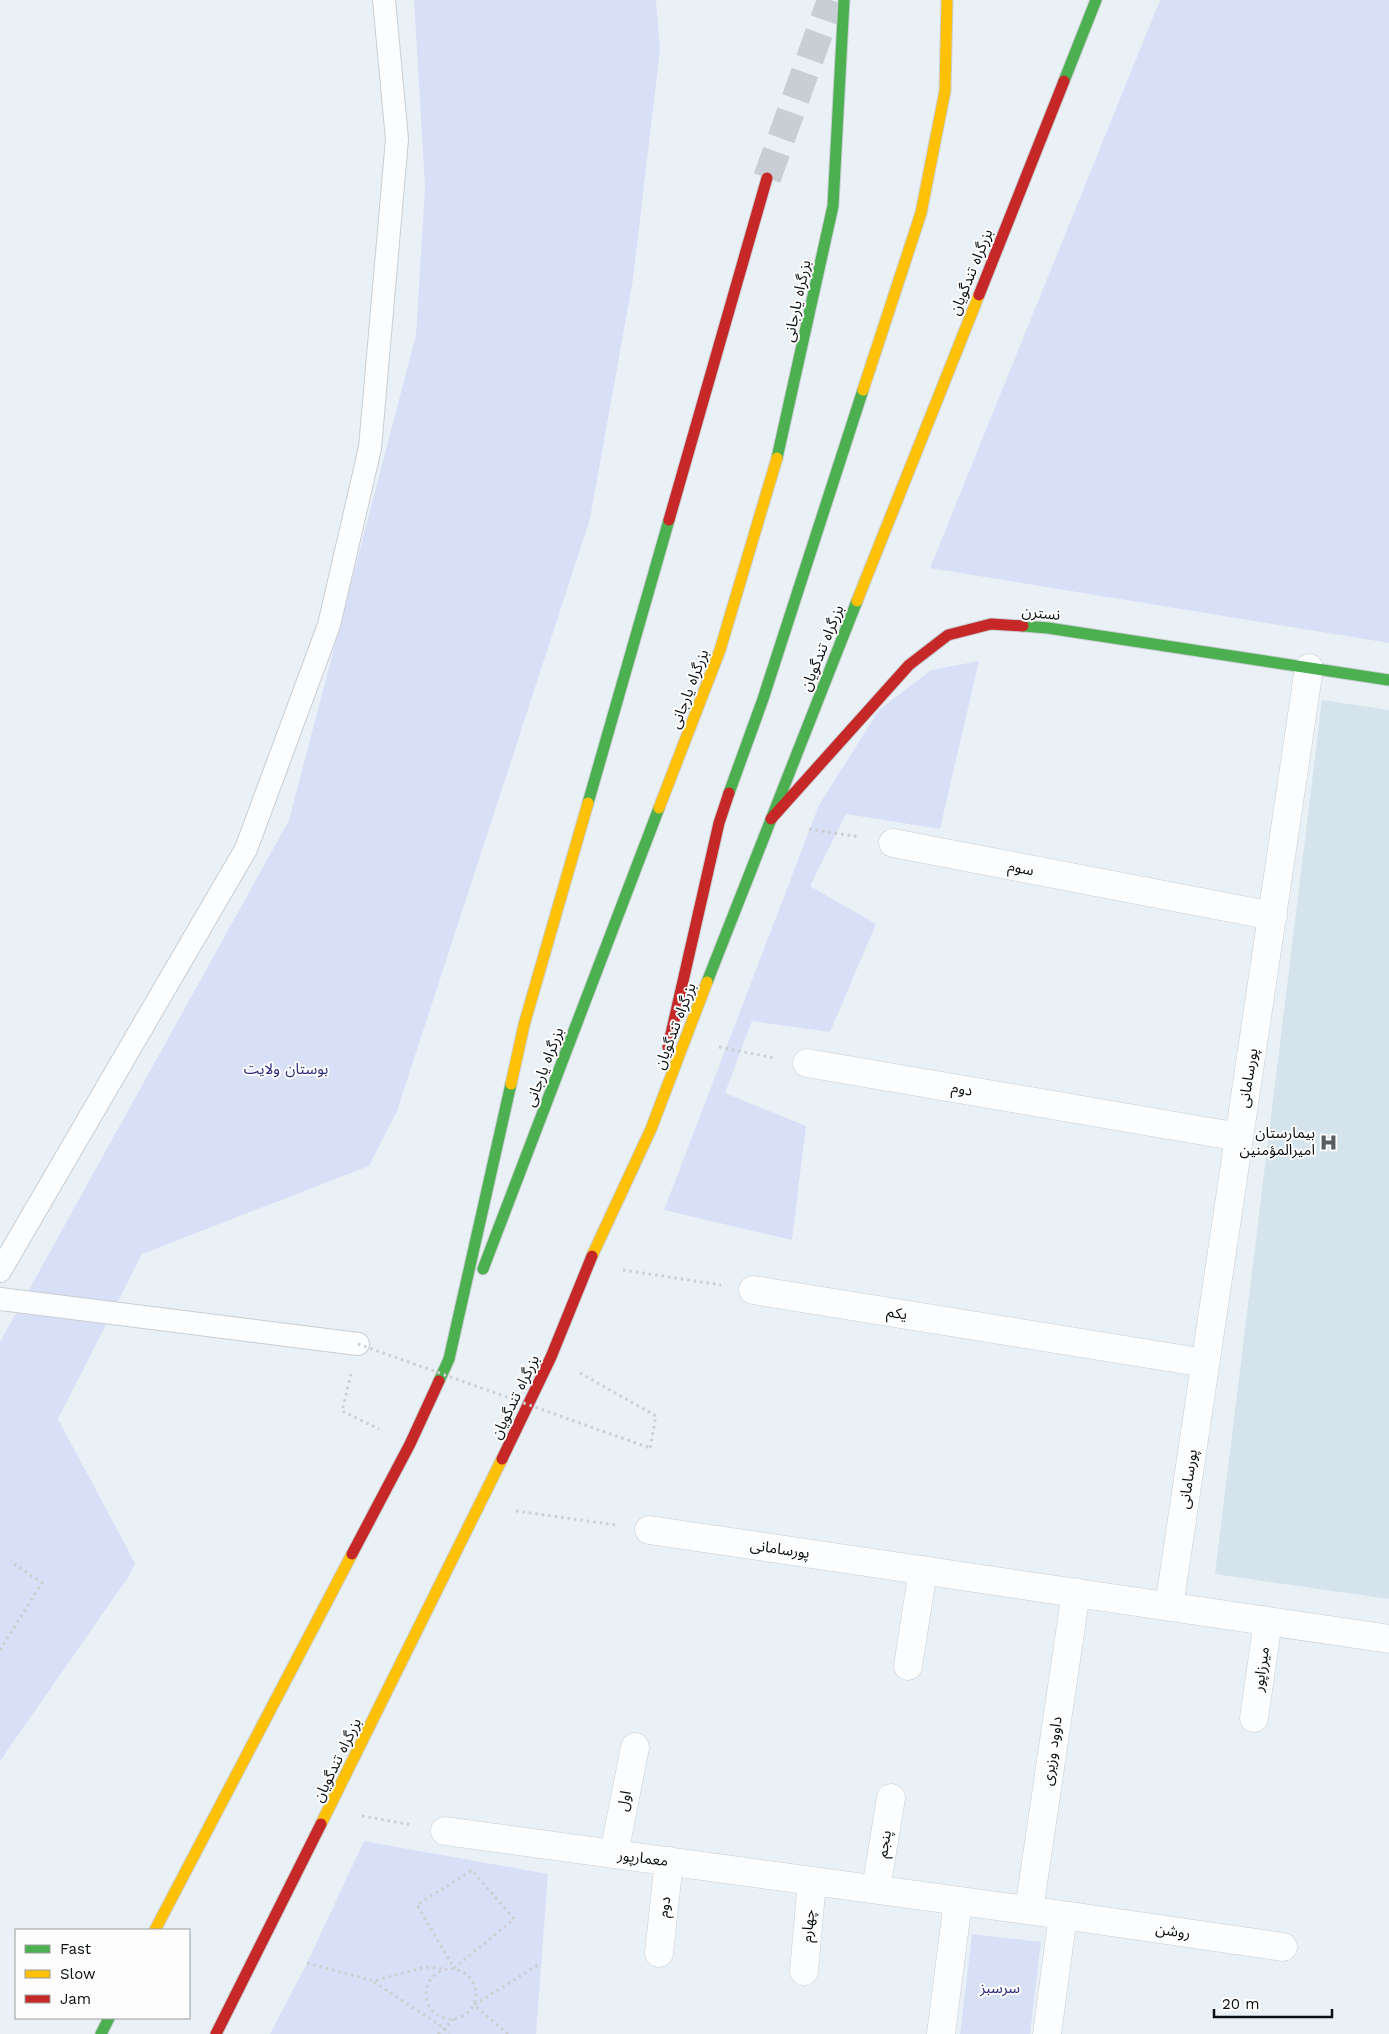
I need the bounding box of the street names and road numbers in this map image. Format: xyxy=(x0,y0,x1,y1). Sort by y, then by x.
street label: بزرگراه تندگویان xyxy=(946,226,996,318)
street label: بزرگراه یارجانی xyxy=(780,258,814,344)
street label: بزرگراه تندگویان xyxy=(797,602,847,694)
street label: نسترن xyxy=(1021,602,1061,624)
street label: بزرگراه یارجانی xyxy=(666,647,712,731)
street label: سوم xyxy=(1006,857,1036,881)
street label: بزرگراه تندگویان xyxy=(650,980,700,1072)
street label: بزرگراه یارجانی xyxy=(521,1025,567,1109)
street label: پورسامانی xyxy=(1234,1047,1263,1109)
street label: دوم xyxy=(950,1078,974,1102)
street label: یکم xyxy=(885,1303,909,1325)
street label: بزرگراه تندگویان xyxy=(487,1352,543,1442)
street label: پورسامانی xyxy=(1175,1448,1202,1510)
street label: پورسامانی xyxy=(749,1536,811,1563)
street label: میرزاپور xyxy=(1249,1645,1274,1694)
street label: بزرگراه تندگویان xyxy=(309,1715,365,1805)
street label: داوود وزیری xyxy=(1038,1715,1066,1787)
street label: اول xyxy=(613,1789,635,1813)
street label: پنجم xyxy=(873,1829,897,1859)
street label: معمارپور xyxy=(616,1846,669,1871)
street label: دوم xyxy=(654,1895,676,1919)
street label: چهارم xyxy=(798,1909,820,1943)
street label: روشن xyxy=(1154,1920,1192,1942)

